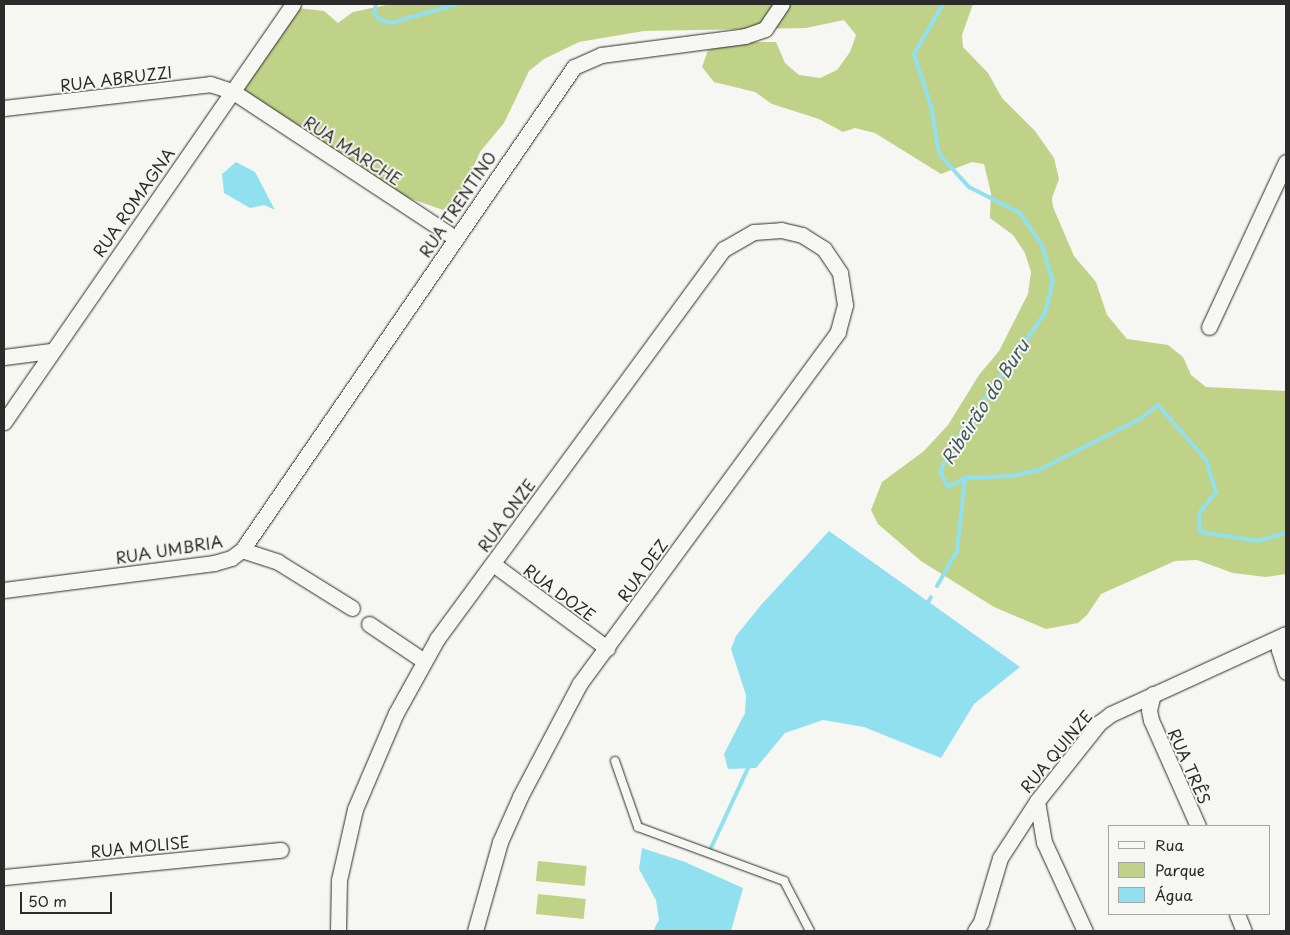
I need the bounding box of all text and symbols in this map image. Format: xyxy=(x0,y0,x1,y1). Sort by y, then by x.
street label: RUA ABRUZZI xyxy=(59,62,173,94)
street label: RUA MARCHE xyxy=(300,111,406,189)
street label: RUA ROMAGNA xyxy=(88,144,178,260)
street label: RUA TRENTINO xyxy=(414,147,500,261)
water label: Ribeirão do Buru xyxy=(936,335,1034,469)
street label: RUA ONZE xyxy=(473,475,539,555)
street label: RUA UMBRIA xyxy=(114,531,224,567)
street label: RUA DEZ xyxy=(612,534,672,606)
street label: RUA DOZE xyxy=(519,559,601,625)
street label: RUA QUINZE xyxy=(1016,705,1096,797)
street label: RUA TRÊS xyxy=(1164,724,1216,808)
legend xyxy=(1108,825,1270,915)
street label: RUA MOLISE xyxy=(88,831,192,861)
text: Rua xyxy=(1155,833,1184,856)
text: Parque xyxy=(1155,858,1205,881)
scale bar xyxy=(22,882,115,914)
text: Água xyxy=(1155,883,1193,906)
text: 50 m xyxy=(28,889,67,912)

